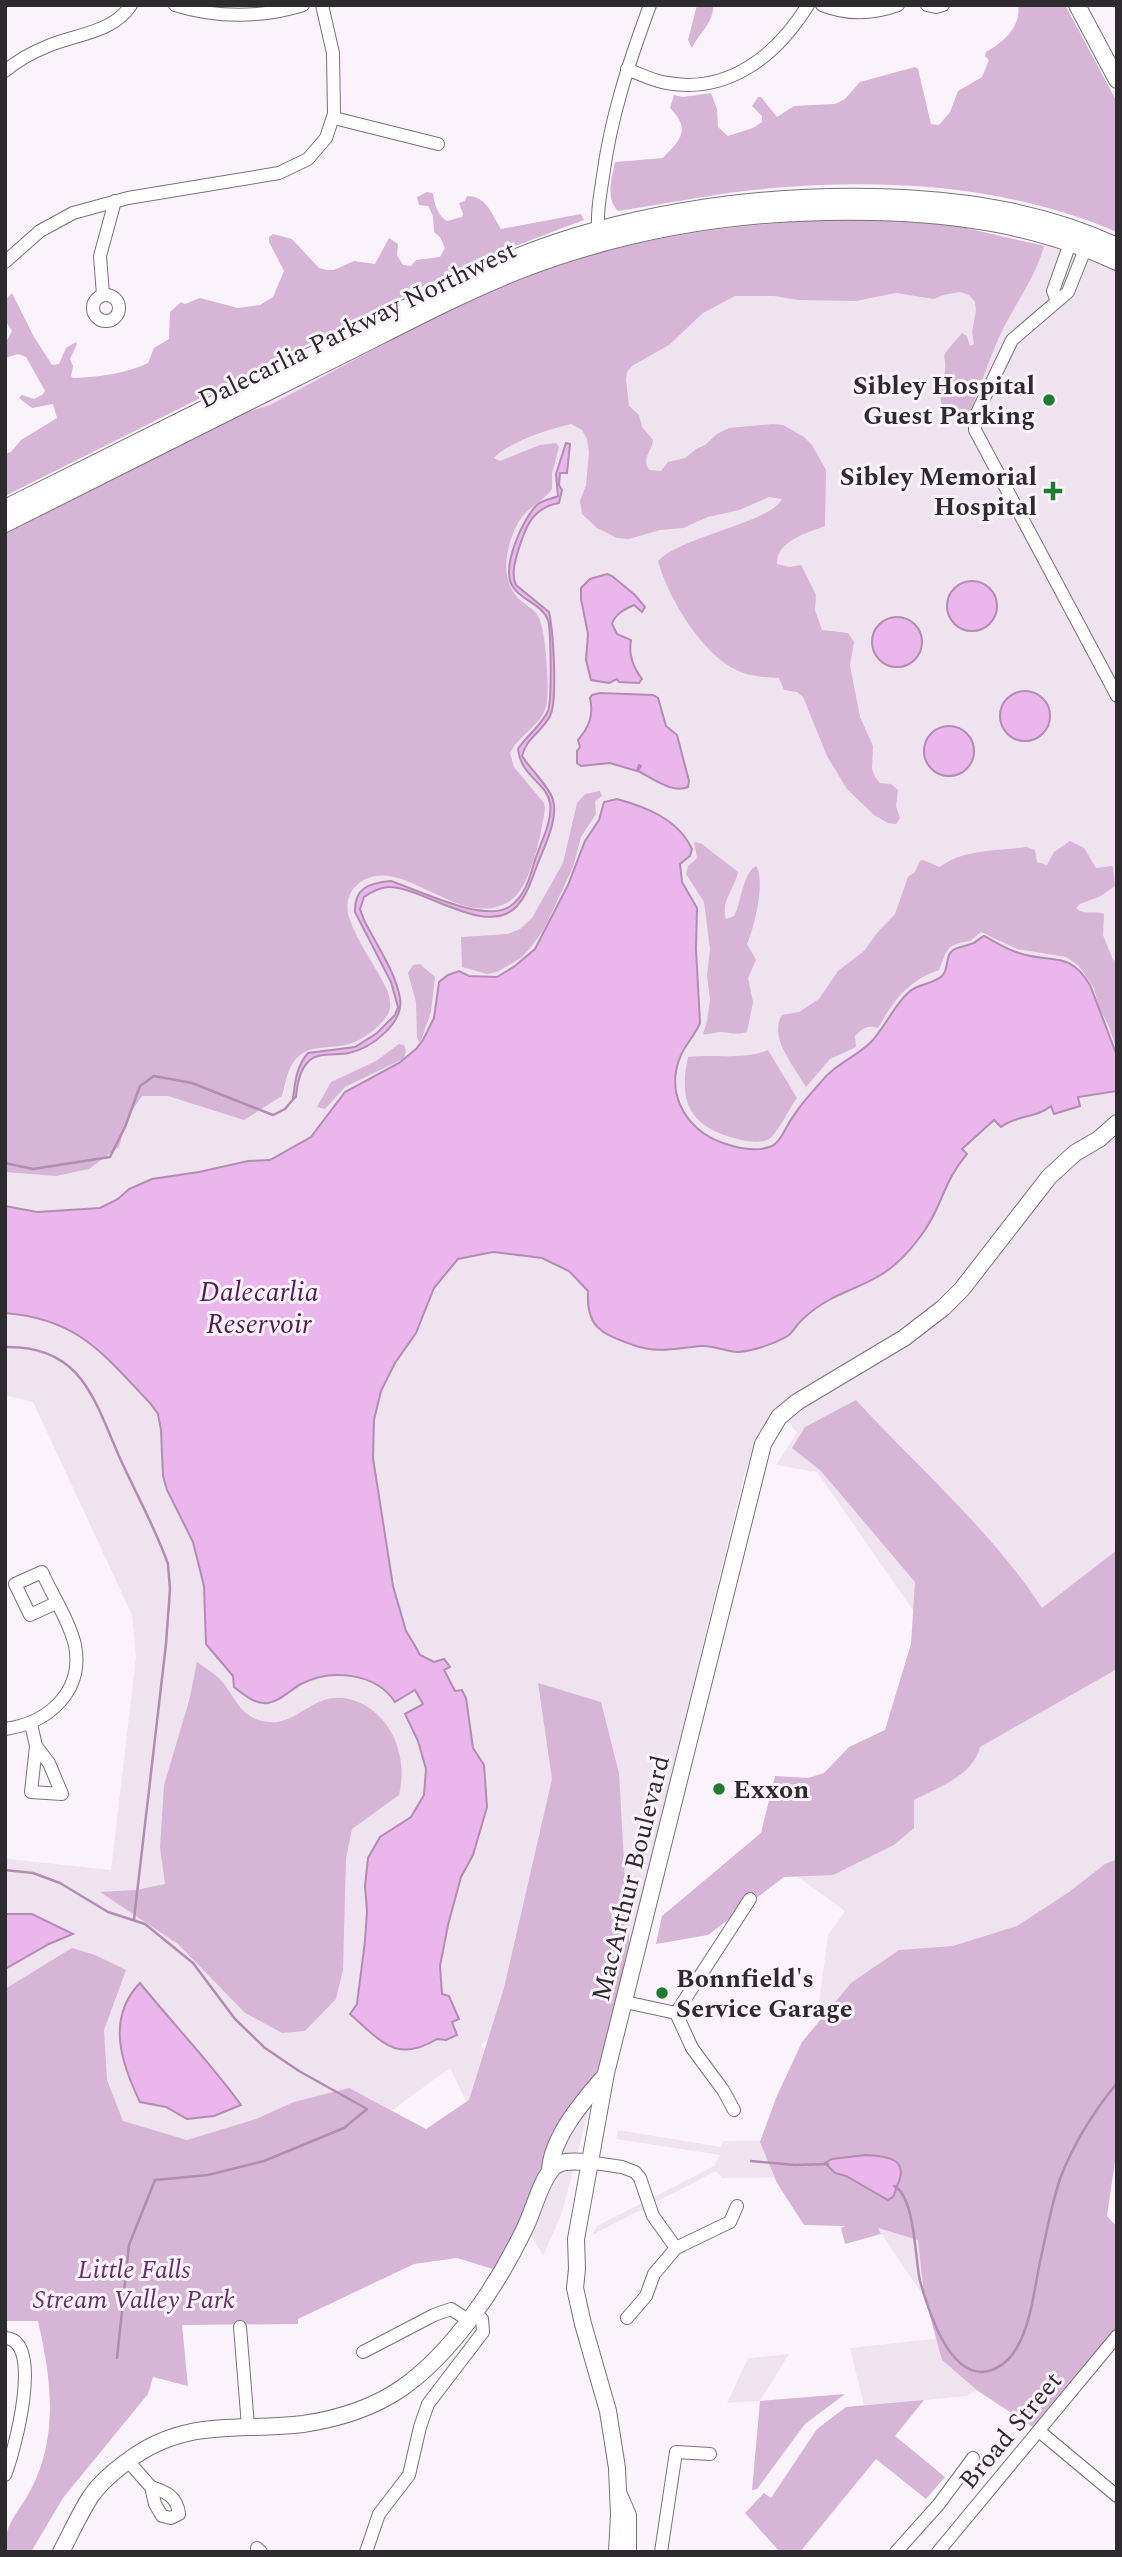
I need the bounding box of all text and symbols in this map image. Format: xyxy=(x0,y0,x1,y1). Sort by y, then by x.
street label: Dalecarlia Parkway Northwest xyxy=(191,230,523,420)
place label: Sibley Hospital Guest Parking xyxy=(853,366,1035,436)
marker: Sibley Hospital Guest Parking xyxy=(1041,392,1057,408)
place label: Sibley Memorial Hospital xyxy=(840,457,1037,527)
marker: Sibley Memorial Hospital xyxy=(1043,481,1063,501)
water label: Dalecarlia Reservoir xyxy=(199,1271,319,1346)
street label: MacArthur Boulevard xyxy=(581,1751,681,2005)
place label: Exxon xyxy=(733,1770,809,1810)
marker: Exxon xyxy=(711,1781,727,1797)
place label: Bonnfield's Service Garage xyxy=(676,1959,853,2029)
marker: Bonnfield's Service Garage xyxy=(654,1985,670,2001)
park label: Little Falls Stream Valley Park xyxy=(33,2250,235,2320)
street label: Broad Street xyxy=(949,2363,1072,2498)

